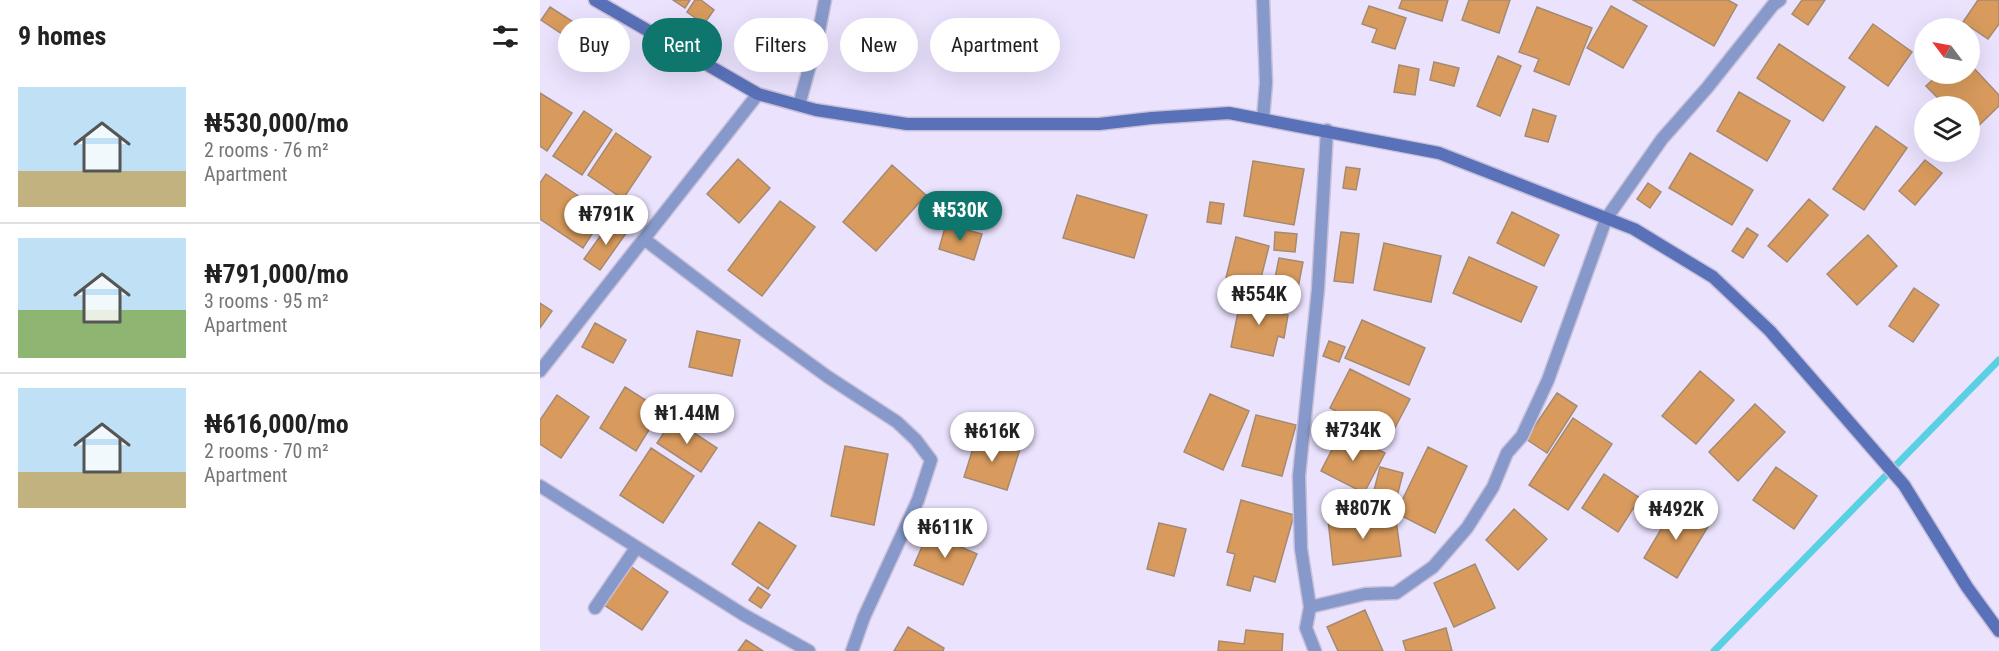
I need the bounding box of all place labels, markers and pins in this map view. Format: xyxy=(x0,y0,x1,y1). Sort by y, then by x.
pin: ₦530K xyxy=(918,191,1002,242)
pin: ₦791K xyxy=(564,195,648,246)
pin: ₦554K xyxy=(1217,275,1301,326)
pin: ₦1.44M xyxy=(638,394,736,445)
pin: ₦734K xyxy=(1311,411,1395,462)
pin: ₦616K xyxy=(950,412,1034,463)
pin: ₦807K xyxy=(1321,489,1405,540)
pin: ₦492K xyxy=(1634,490,1718,541)
pin: ₦611K xyxy=(903,508,987,559)

